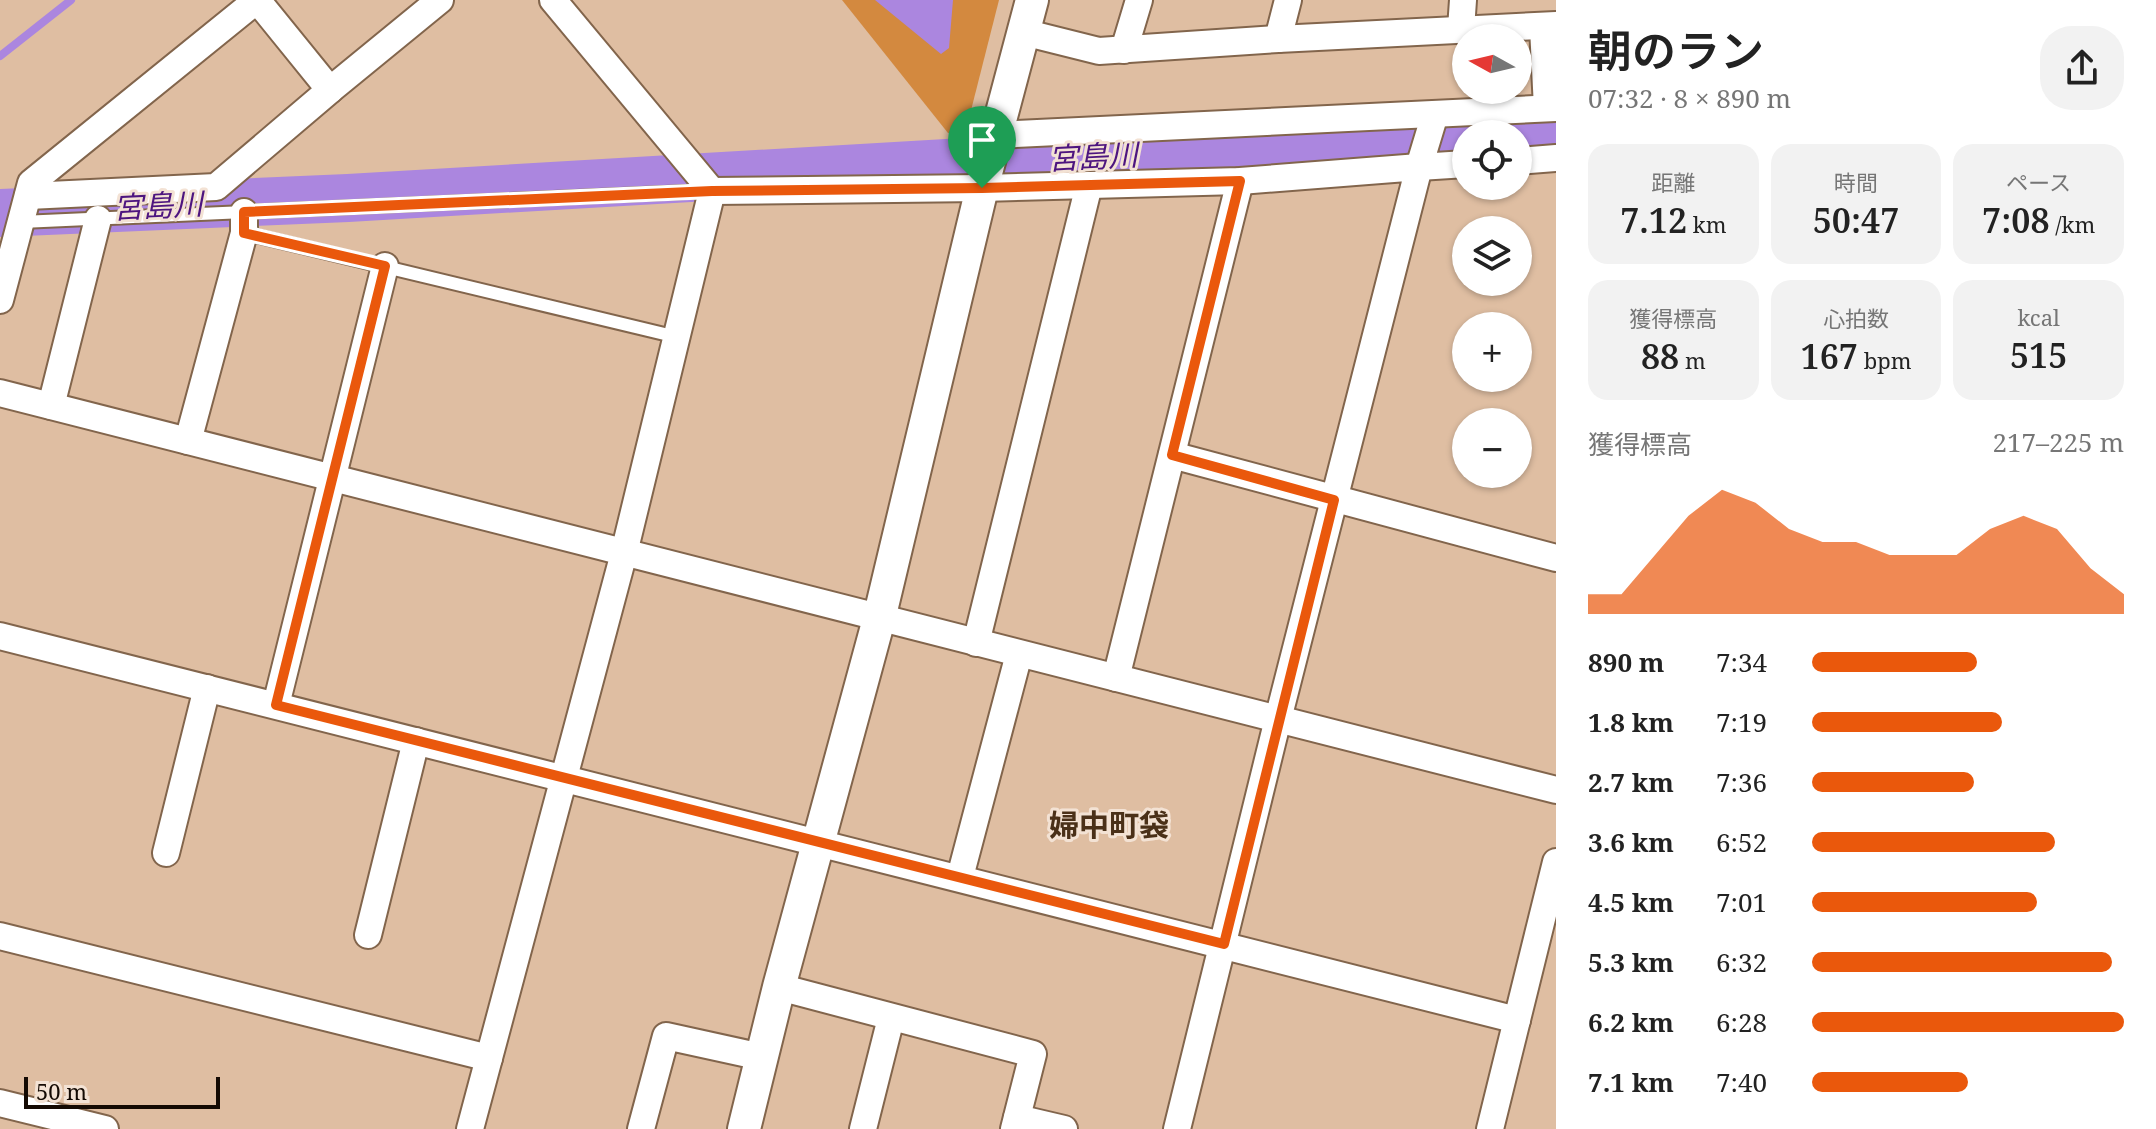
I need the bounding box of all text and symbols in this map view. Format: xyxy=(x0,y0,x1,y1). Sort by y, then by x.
text: 朝のラン xyxy=(1588,20,1764,80)
north arrow xyxy=(1452,24,1532,104)
map controls xyxy=(1452,24,1532,488)
button: share xyxy=(2040,26,2124,110)
text: 07:32 · 8 × 890 m xyxy=(1588,80,1791,116)
pin xyxy=(948,106,1016,188)
icon: arrive xyxy=(960,118,1004,162)
button: locate xyxy=(1452,120,1532,200)
water label: 宮島川 xyxy=(1047,133,1142,179)
text: 距離 xyxy=(1651,167,1695,197)
text: 時間 xyxy=(1834,167,1878,197)
text: ペース xyxy=(2006,167,2071,197)
water label: 宮島川 xyxy=(112,182,207,228)
text: 7.12 xyxy=(1620,197,1687,243)
text: 50:47 xyxy=(1813,197,1899,243)
text: 7:08 xyxy=(1982,197,2050,243)
text: km xyxy=(1687,209,1726,239)
text: /km xyxy=(2050,209,2095,239)
button: layers xyxy=(1452,216,1532,296)
text: kcal xyxy=(2017,302,2060,332)
text: 獲得標高 xyxy=(1629,303,1717,333)
text: 心拍数 xyxy=(1823,303,1889,333)
button: + xyxy=(1452,312,1532,392)
text: 515 xyxy=(2010,332,2067,378)
text: 88 xyxy=(1641,333,1679,379)
text: 167 xyxy=(1801,333,1858,379)
text: m xyxy=(1679,345,1706,375)
text: bpm xyxy=(1858,345,1911,375)
button: − xyxy=(1452,408,1532,488)
text: 217–225 m xyxy=(1992,424,2124,460)
text: 獲得標高 xyxy=(1588,426,1692,462)
text: 890 m xyxy=(1588,644,1664,680)
text: 7:34 xyxy=(1716,644,1767,680)
text: 1.8 km xyxy=(1588,704,1674,740)
text: 7:19 xyxy=(1716,704,1767,740)
text: 2.7 km xyxy=(1588,764,1674,800)
text: 7:36 xyxy=(1716,764,1767,800)
district label: 婦中町袋 xyxy=(1049,804,1169,845)
text: 3.6 km xyxy=(1588,824,1674,860)
text: 6:52 xyxy=(1716,824,1767,860)
text: 4.5 km xyxy=(1588,884,1674,920)
text: 7:01 xyxy=(1716,884,1767,920)
text: 5.3 km xyxy=(1588,944,1674,980)
text: 6:32 xyxy=(1716,944,1767,980)
text: 6.2 km xyxy=(1588,1004,1674,1040)
text: 6:28 xyxy=(1716,1004,1767,1040)
text: 7.1 km xyxy=(1588,1064,1674,1100)
text: 7:40 xyxy=(1716,1064,1767,1100)
scale bar xyxy=(24,1073,220,1109)
text: 50 m xyxy=(36,1076,87,1106)

